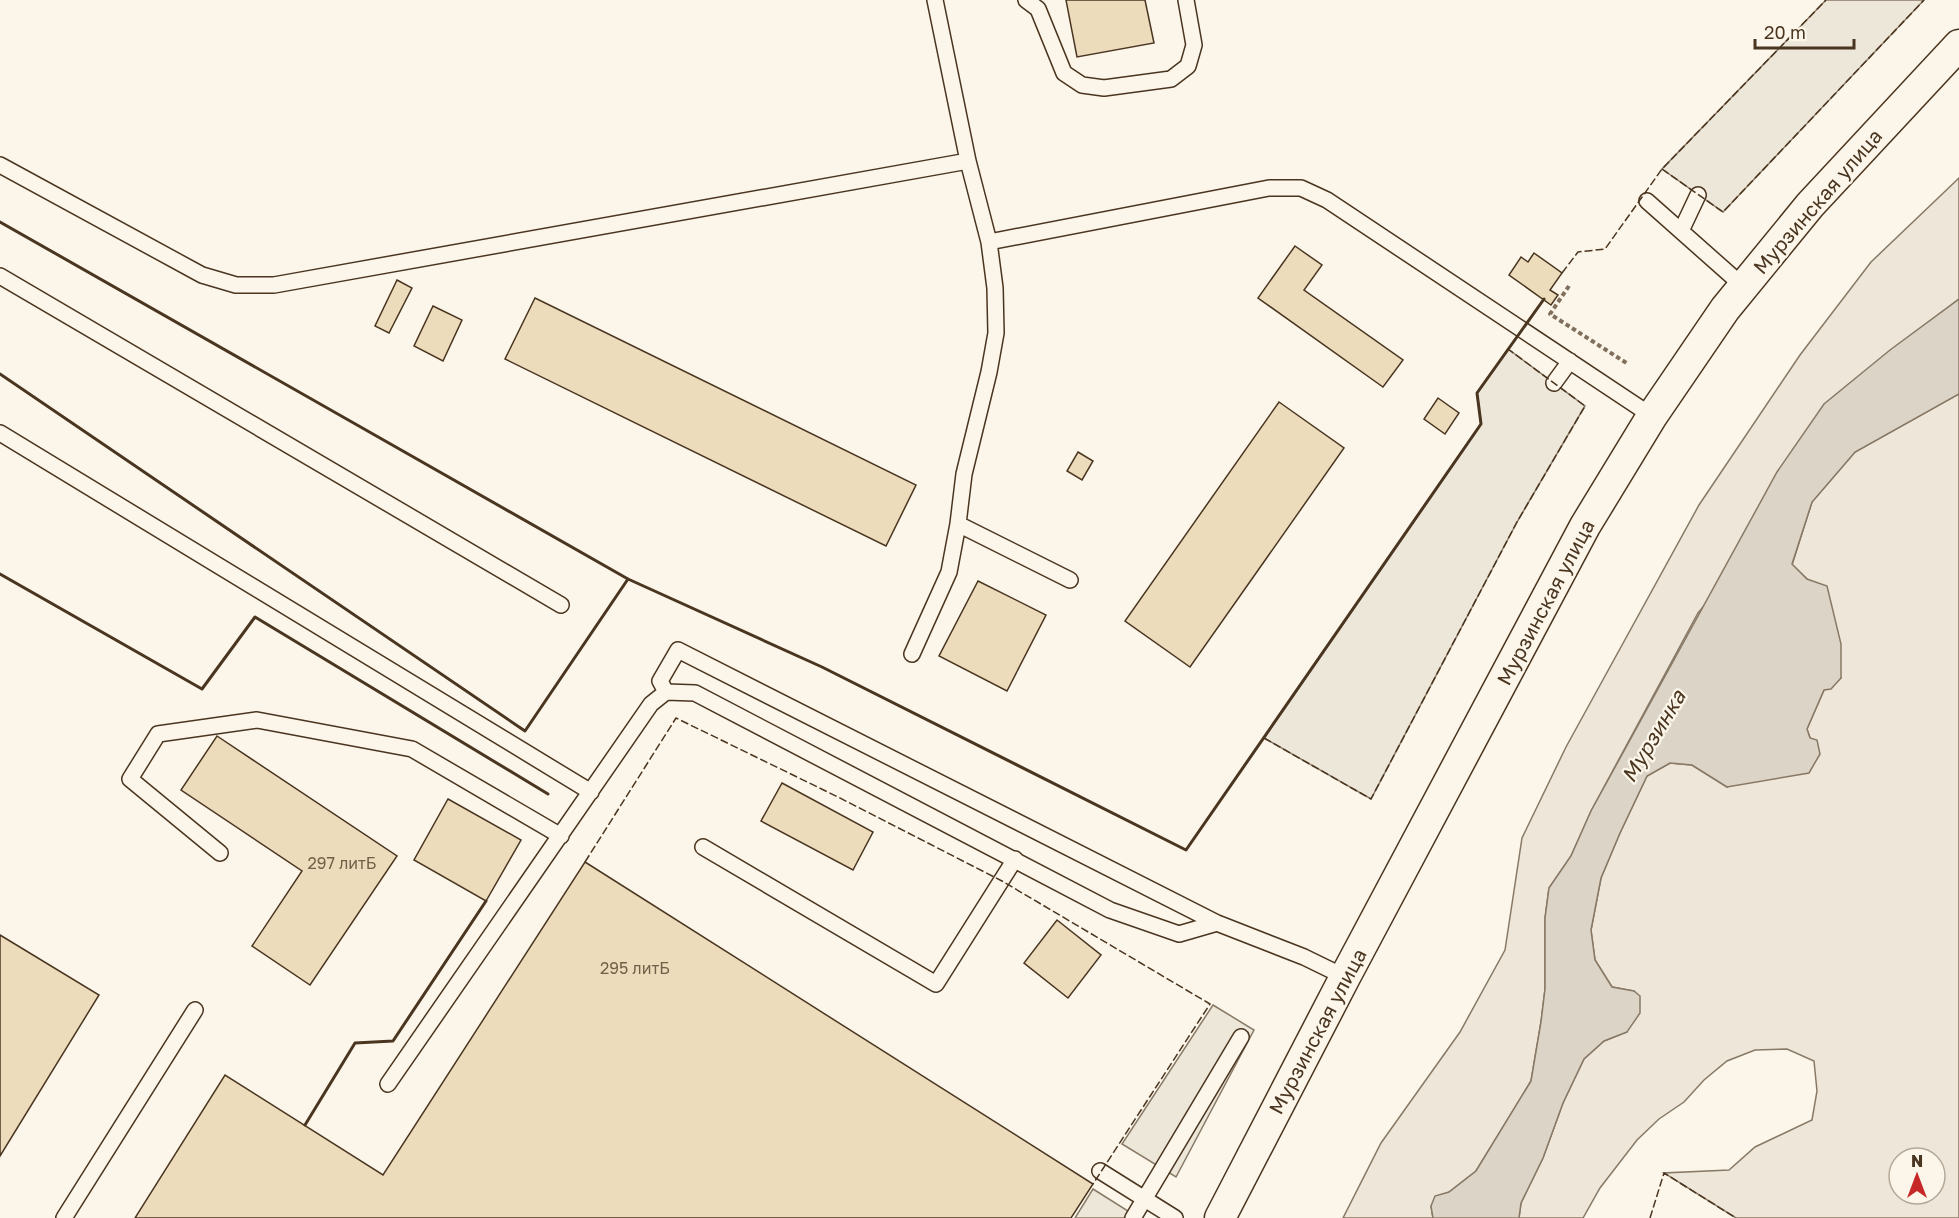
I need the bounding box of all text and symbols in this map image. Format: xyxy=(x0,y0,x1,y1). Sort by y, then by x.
scale bar xyxy=(1755,12,1854,50)
text: 20 m xyxy=(1764,21,1806,43)
street label: Мурзинская улица xyxy=(1748,124,1886,278)
street label: Мурзинская улица xyxy=(1491,515,1599,689)
water label: Мурзинка xyxy=(1615,684,1691,787)
house number: 297 литБ xyxy=(307,853,377,873)
street label: Мурзинская улица xyxy=(1263,944,1371,1118)
house number: 295 литБ xyxy=(600,958,670,978)
north arrow xyxy=(1887,1146,1947,1206)
text: N xyxy=(1911,1151,1923,1171)

